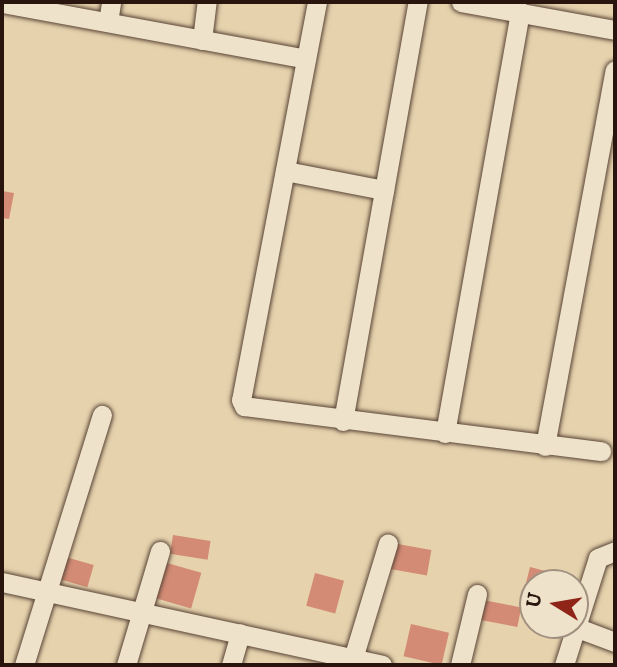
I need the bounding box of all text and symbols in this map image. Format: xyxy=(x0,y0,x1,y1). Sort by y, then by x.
north arrow xyxy=(519,569,589,639)
text: U xyxy=(522,591,548,610)

